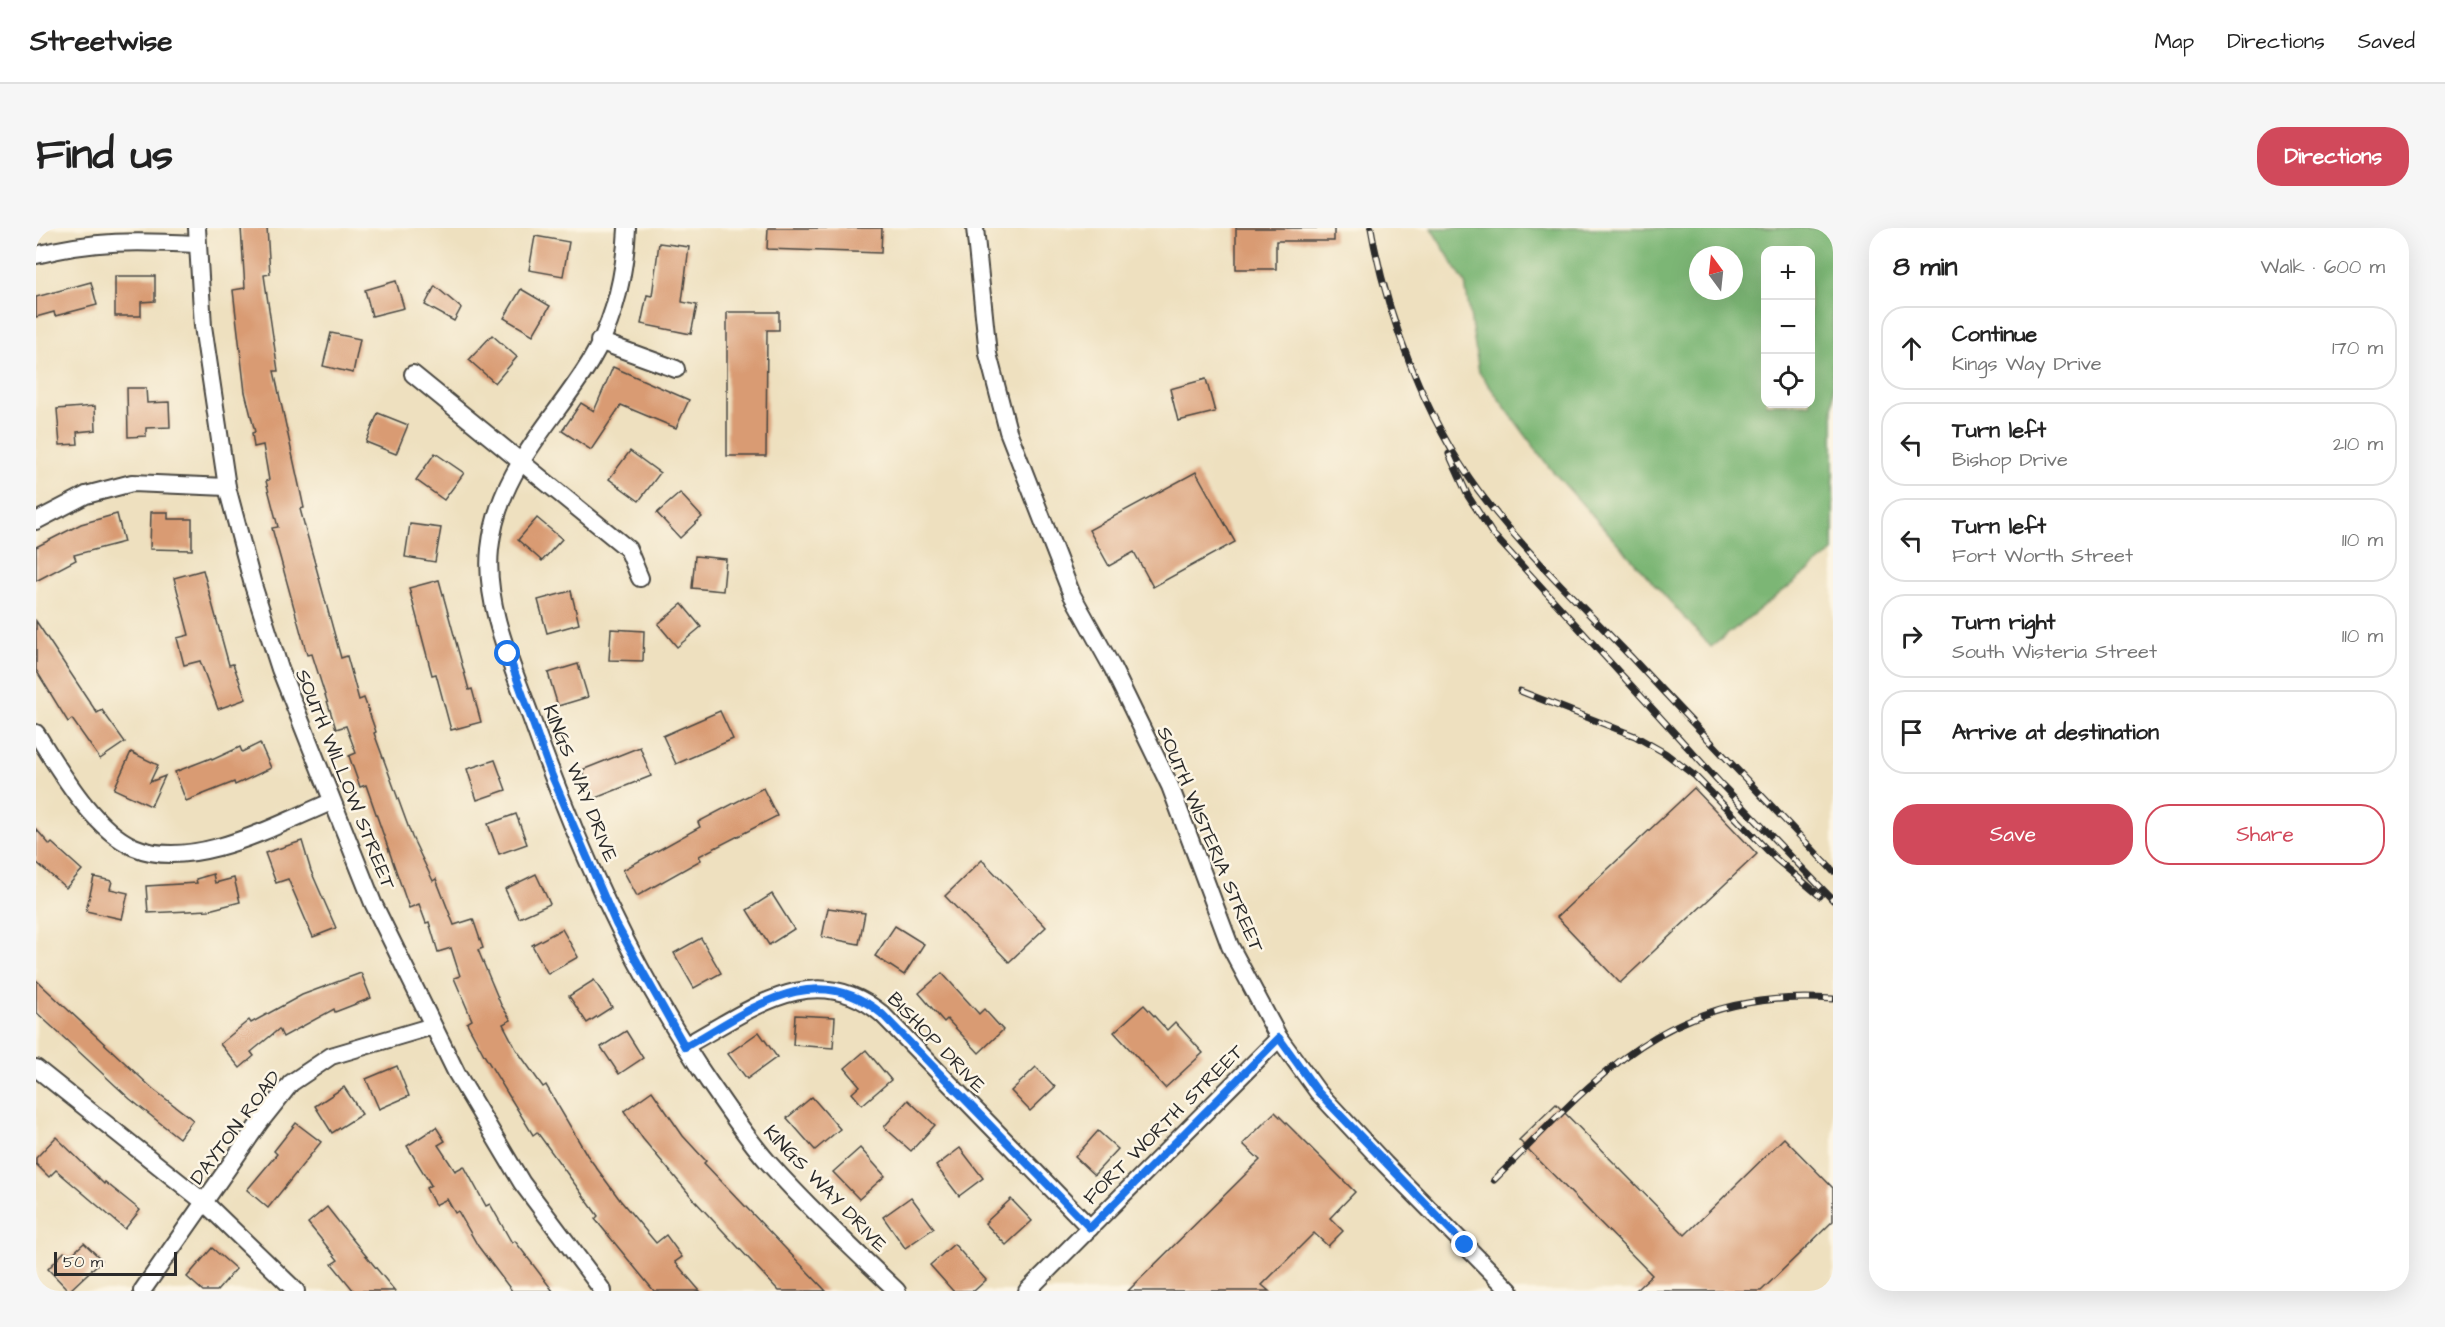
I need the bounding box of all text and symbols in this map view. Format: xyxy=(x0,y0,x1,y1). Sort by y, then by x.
text: Streetwise xyxy=(30,22,172,61)
text: Map xyxy=(2154,27,2194,56)
text: Directions xyxy=(2227,27,2325,56)
text: Saved xyxy=(2358,27,2415,56)
text: Find us xyxy=(36,127,173,185)
button: Directions xyxy=(2257,127,2409,186)
north arrow xyxy=(1689,246,1743,300)
map controls xyxy=(1761,246,1815,408)
button: + xyxy=(1761,246,1815,300)
text: 8 min xyxy=(1893,249,1957,285)
text: Walk · 600 m xyxy=(2260,253,2385,281)
button: − xyxy=(1761,300,1815,354)
text: Continue xyxy=(1952,319,2037,350)
icon: ahead xyxy=(1895,332,1928,365)
text: 170 m xyxy=(2332,334,2383,362)
text: Kings Way Drive xyxy=(1952,350,2102,378)
button: locate xyxy=(1761,354,1815,408)
text: Turn left xyxy=(1952,415,2046,446)
icon: left xyxy=(1895,428,1928,461)
text: 210 m xyxy=(2333,430,2383,458)
text: Bishop Drive xyxy=(1952,446,2068,474)
text: Turn left xyxy=(1952,511,2046,542)
icon: left xyxy=(1895,524,1928,557)
text: 110 m xyxy=(2342,526,2383,554)
text: Fort Worth Street xyxy=(1952,542,2133,570)
text: Turn right xyxy=(1952,607,2055,638)
icon: right xyxy=(1895,620,1928,653)
text: 110 m xyxy=(2342,622,2383,650)
text: South Wisteria Street xyxy=(1952,638,2157,666)
route start xyxy=(494,640,520,666)
street label: SOUTH WILLOW STREET xyxy=(288,665,402,894)
street label: KINGS WAY DRIVE xyxy=(536,701,624,866)
icon: arrive xyxy=(1895,716,1928,749)
text: Arrive at destination xyxy=(1952,717,2159,748)
street label: SOUTH WISTERIA STREET xyxy=(1150,722,1271,957)
button: Save xyxy=(1893,804,2133,865)
button: Share xyxy=(2145,804,2385,865)
street label: BISHOP DRIVE xyxy=(881,986,992,1100)
street label: FORT WORTH STREET xyxy=(1077,1038,1251,1211)
street label: DAYTON ROAD xyxy=(184,1065,288,1190)
street label: KINGS WAY DRIVE xyxy=(757,1119,894,1259)
route end xyxy=(1451,1231,1477,1257)
scale bar xyxy=(54,1249,177,1276)
text: 50 m xyxy=(63,1251,103,1273)

